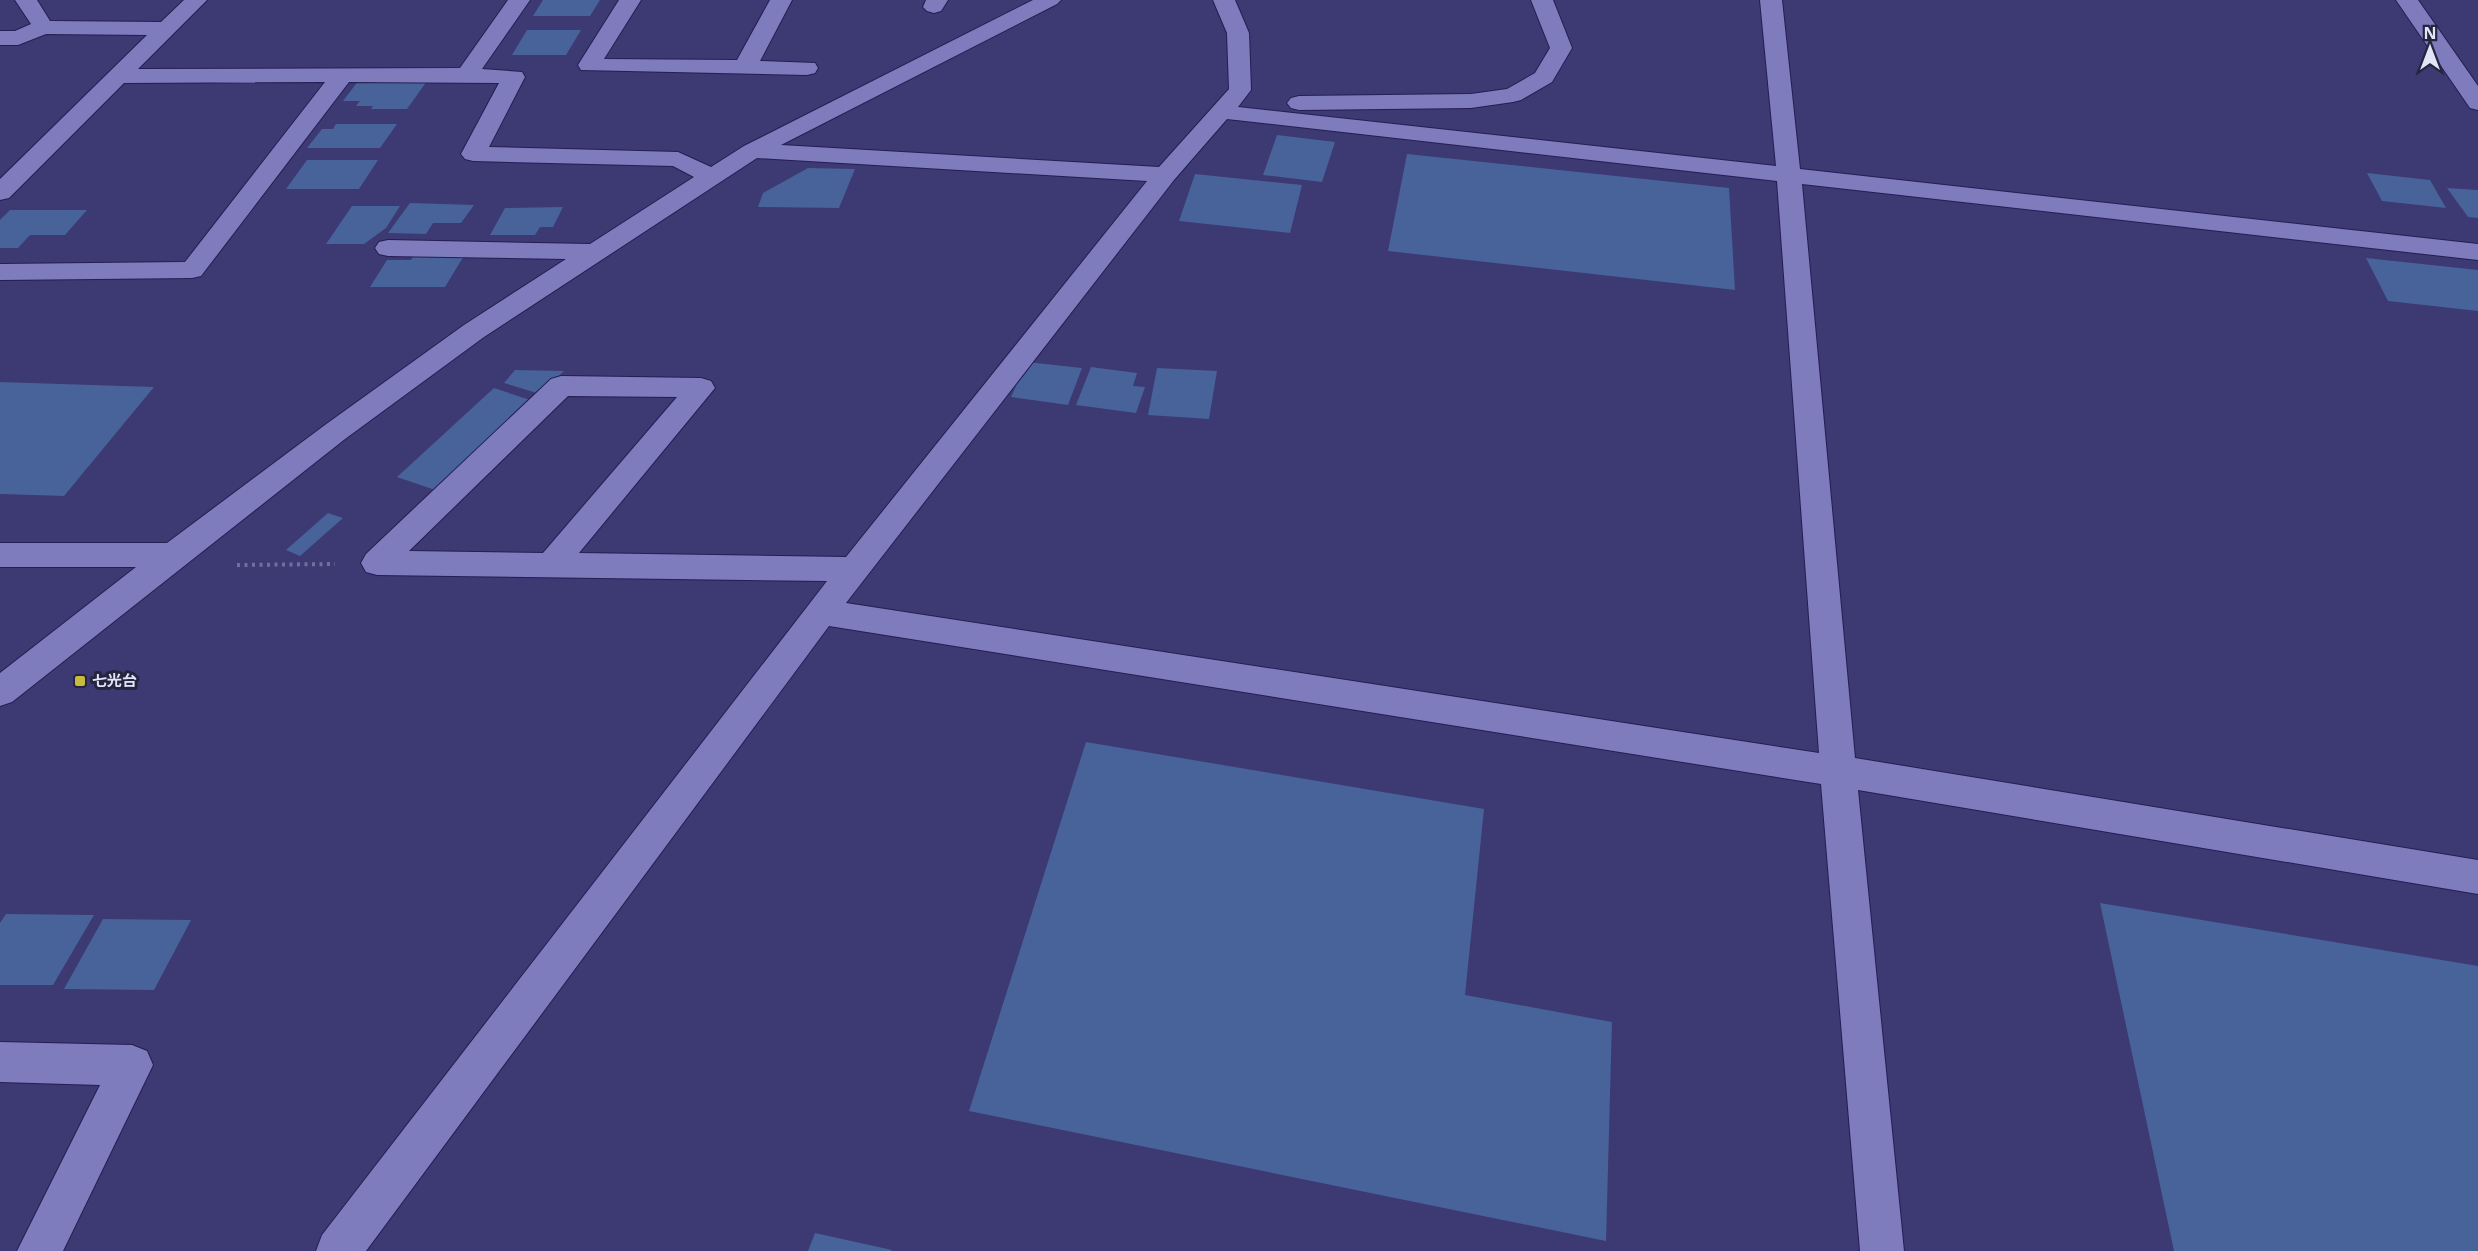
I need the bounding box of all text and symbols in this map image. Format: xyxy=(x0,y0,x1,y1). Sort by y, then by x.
north arrow xyxy=(2400,18,2460,78)
text: N xyxy=(2423,22,2437,44)
place label: 七光台 xyxy=(92,670,137,690)
marker: 七光台 xyxy=(73,674,87,688)

